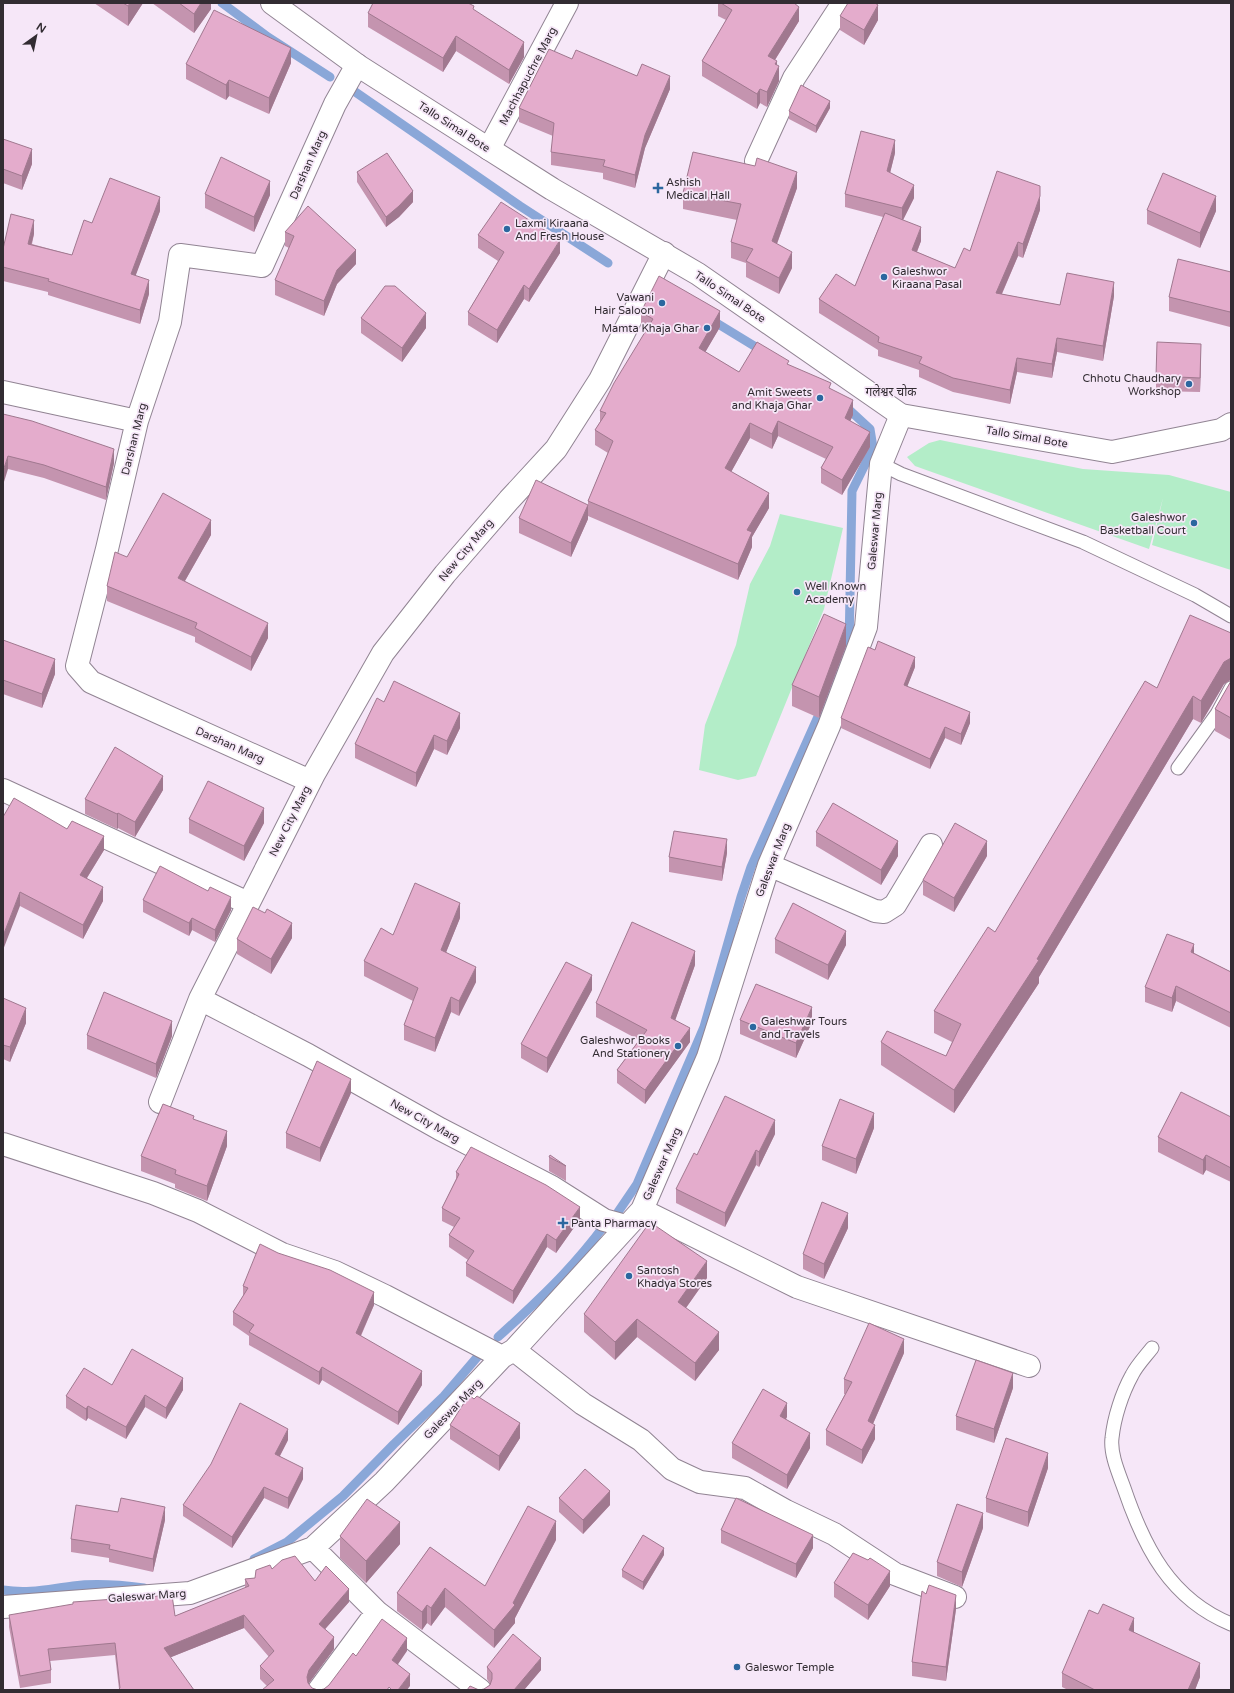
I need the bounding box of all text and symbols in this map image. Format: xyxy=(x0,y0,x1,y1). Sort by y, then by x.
north arrow xyxy=(16,16,56,56)
text: N xyxy=(34,20,48,36)
street label: Machhapuchre Marg xyxy=(497,25,559,127)
street label: Tallo Simal Bote xyxy=(416,99,492,155)
street label: Darshan Marg xyxy=(287,128,329,201)
place label: Ashish Medical Hall xyxy=(666,176,730,202)
marker: Ashish Medical Hall xyxy=(653,183,663,193)
place label: Laxmi Kiraana And Fresh House xyxy=(515,217,604,243)
marker: Laxmi Kiraana And Fresh House xyxy=(502,224,512,234)
place label: Galeshwor Kiraana Pasal xyxy=(892,265,962,291)
street label: Tallo Simal Bote xyxy=(692,268,768,326)
marker: Galeshwor Kiraana Pasal xyxy=(879,272,889,282)
place label: Vawani Hair Saloon xyxy=(594,291,654,317)
marker: Vawani Hair Saloon xyxy=(657,298,667,308)
place label: Mamta Khaja Ghar xyxy=(601,322,700,335)
marker: Mamta Khaja Ghar xyxy=(702,323,712,333)
place label: Chhotu Chaudhary Workshop xyxy=(1082,372,1181,398)
marker: Chhotu Chaudhary Workshop xyxy=(1184,379,1194,389)
district label: गलेश्वर चोक xyxy=(865,384,917,399)
place label: Amit Sweets and Khaja Ghar xyxy=(732,386,813,412)
marker: Amit Sweets and Khaja Ghar xyxy=(815,393,825,403)
street label: Darshan Marg xyxy=(119,401,149,477)
street label: Tallo Simal Bote xyxy=(985,423,1069,451)
street label: Galeswar Marg xyxy=(865,491,885,571)
place label: Galeshwor Basketball Court xyxy=(1100,511,1187,537)
street label: New City Marg xyxy=(436,516,496,584)
marker: Galeshwor Basketball Court xyxy=(1189,518,1199,528)
place label: Well Known Academy xyxy=(805,580,866,606)
marker: Well Known Academy xyxy=(792,587,802,597)
street label: Darshan Marg xyxy=(194,724,267,766)
street label: New City Marg xyxy=(267,783,313,858)
street label: Galeswar Marg xyxy=(753,821,793,899)
place label: Galeshwar Tours and Travels xyxy=(761,1015,847,1041)
marker: Galeshwar Tours and Travels xyxy=(748,1022,758,1032)
place label: Galeshwor Books And Stationery xyxy=(580,1034,670,1060)
marker: Galeshwor Books And Stationery xyxy=(673,1041,683,1051)
street label: New City Marg xyxy=(388,1097,462,1146)
street label: Galeswar Marg xyxy=(640,1125,684,1202)
place label: Panta Pharmacy xyxy=(571,1217,657,1230)
marker: Panta Pharmacy xyxy=(558,1218,568,1228)
place label: Santosh Khadya Stores xyxy=(637,1264,712,1290)
marker: Santosh Khadya Stores xyxy=(624,1271,634,1281)
street label: Galeswar Marg xyxy=(421,1376,485,1442)
street label: Galeswar Marg xyxy=(107,1587,187,1605)
place label: Galeswor Temple xyxy=(745,1661,834,1674)
marker: Galeswor Temple xyxy=(732,1662,742,1672)

